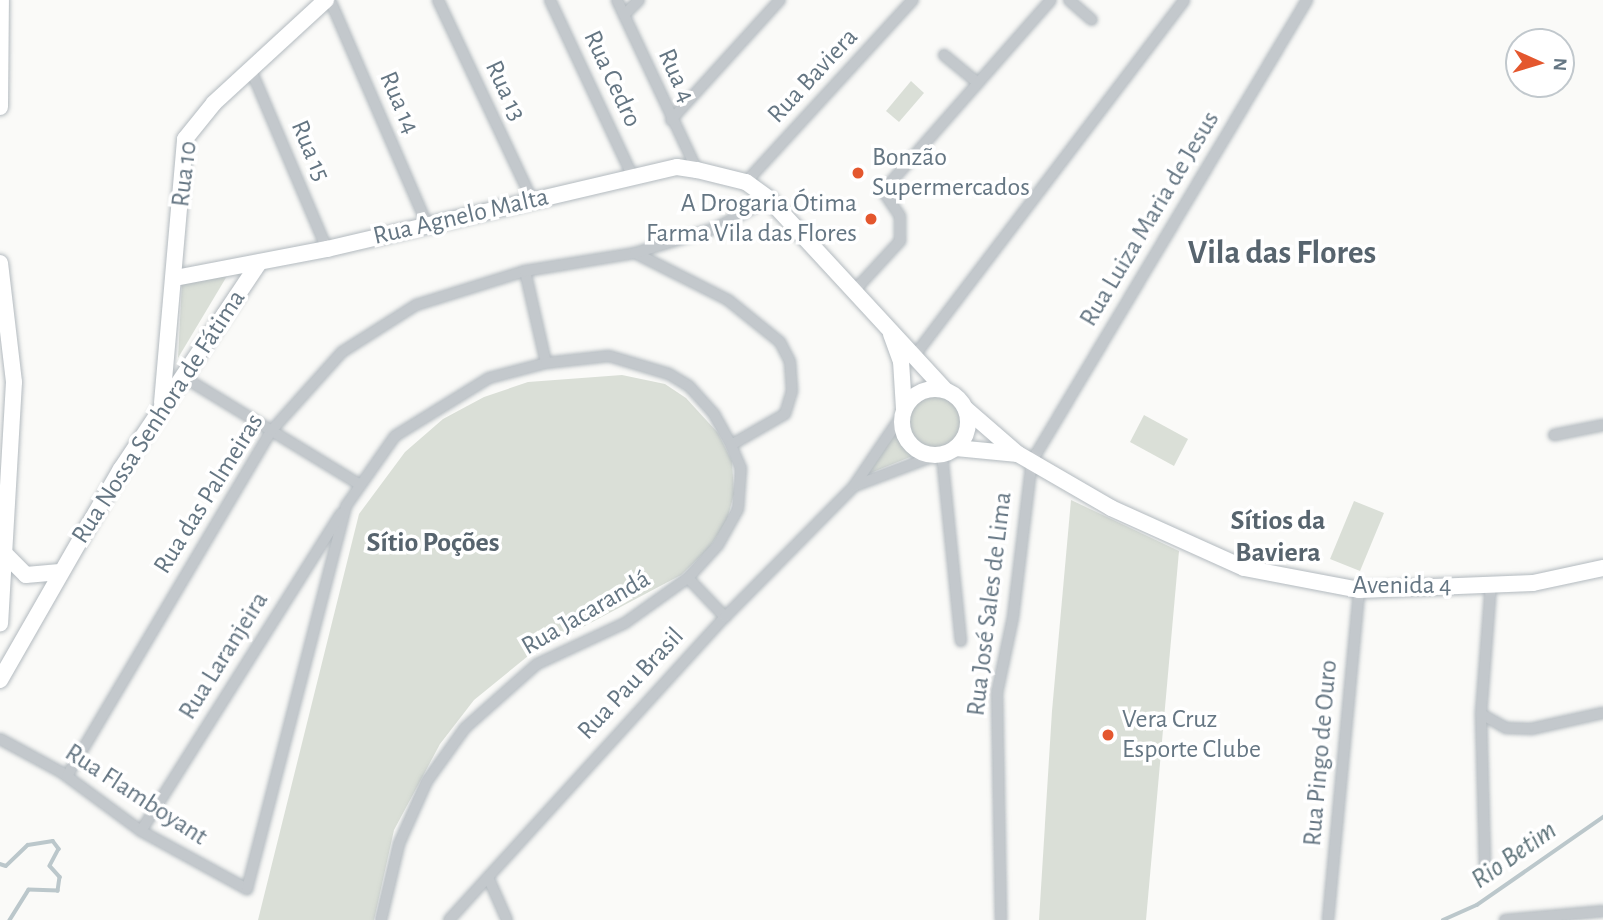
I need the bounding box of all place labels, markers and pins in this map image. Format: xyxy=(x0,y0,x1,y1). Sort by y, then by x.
place label: Bonzão Supermercados xyxy=(872,142,1030,204)
marker: Bonzão Supermercados xyxy=(850,165,866,181)
place label: A Drogaria Ótima Farma Vila das Flores xyxy=(646,188,857,249)
marker: A Drogaria Ótima Farma Vila das Flores xyxy=(863,211,879,227)
place label: Vera Cruz Esporte Clube xyxy=(1122,704,1261,766)
marker: Vera Cruz Esporte Clube xyxy=(1100,727,1116,743)

